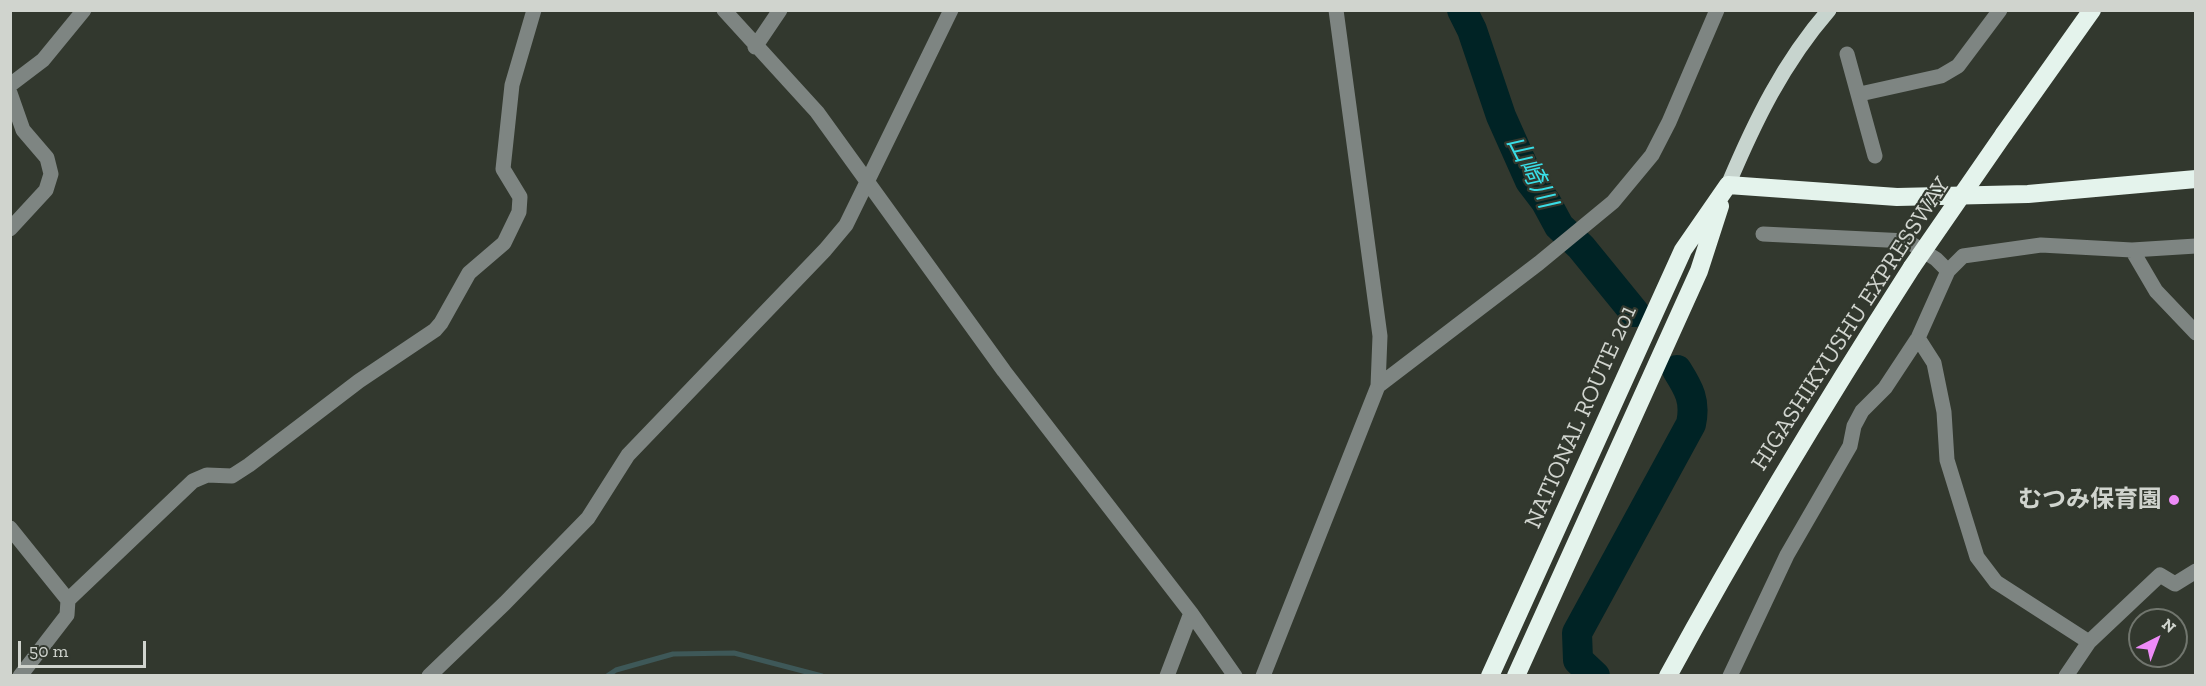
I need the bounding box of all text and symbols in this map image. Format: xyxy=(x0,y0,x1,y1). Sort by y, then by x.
water label: 山崎川 xyxy=(1499,130,1563,214)
street label: HIGASHIKYUSHU EXPRESSWAY xyxy=(1745,172,1957,476)
street label: NATIONAL ROUTE 201 xyxy=(1519,301,1643,533)
place label: むつみ保育園 xyxy=(2018,486,2162,514)
marker: むつみ保育園 xyxy=(2167,493,2181,507)
north arrow xyxy=(2128,608,2188,668)
text: N xyxy=(2158,615,2180,637)
scale bar xyxy=(21,629,148,667)
text: 50 m xyxy=(29,640,68,662)

